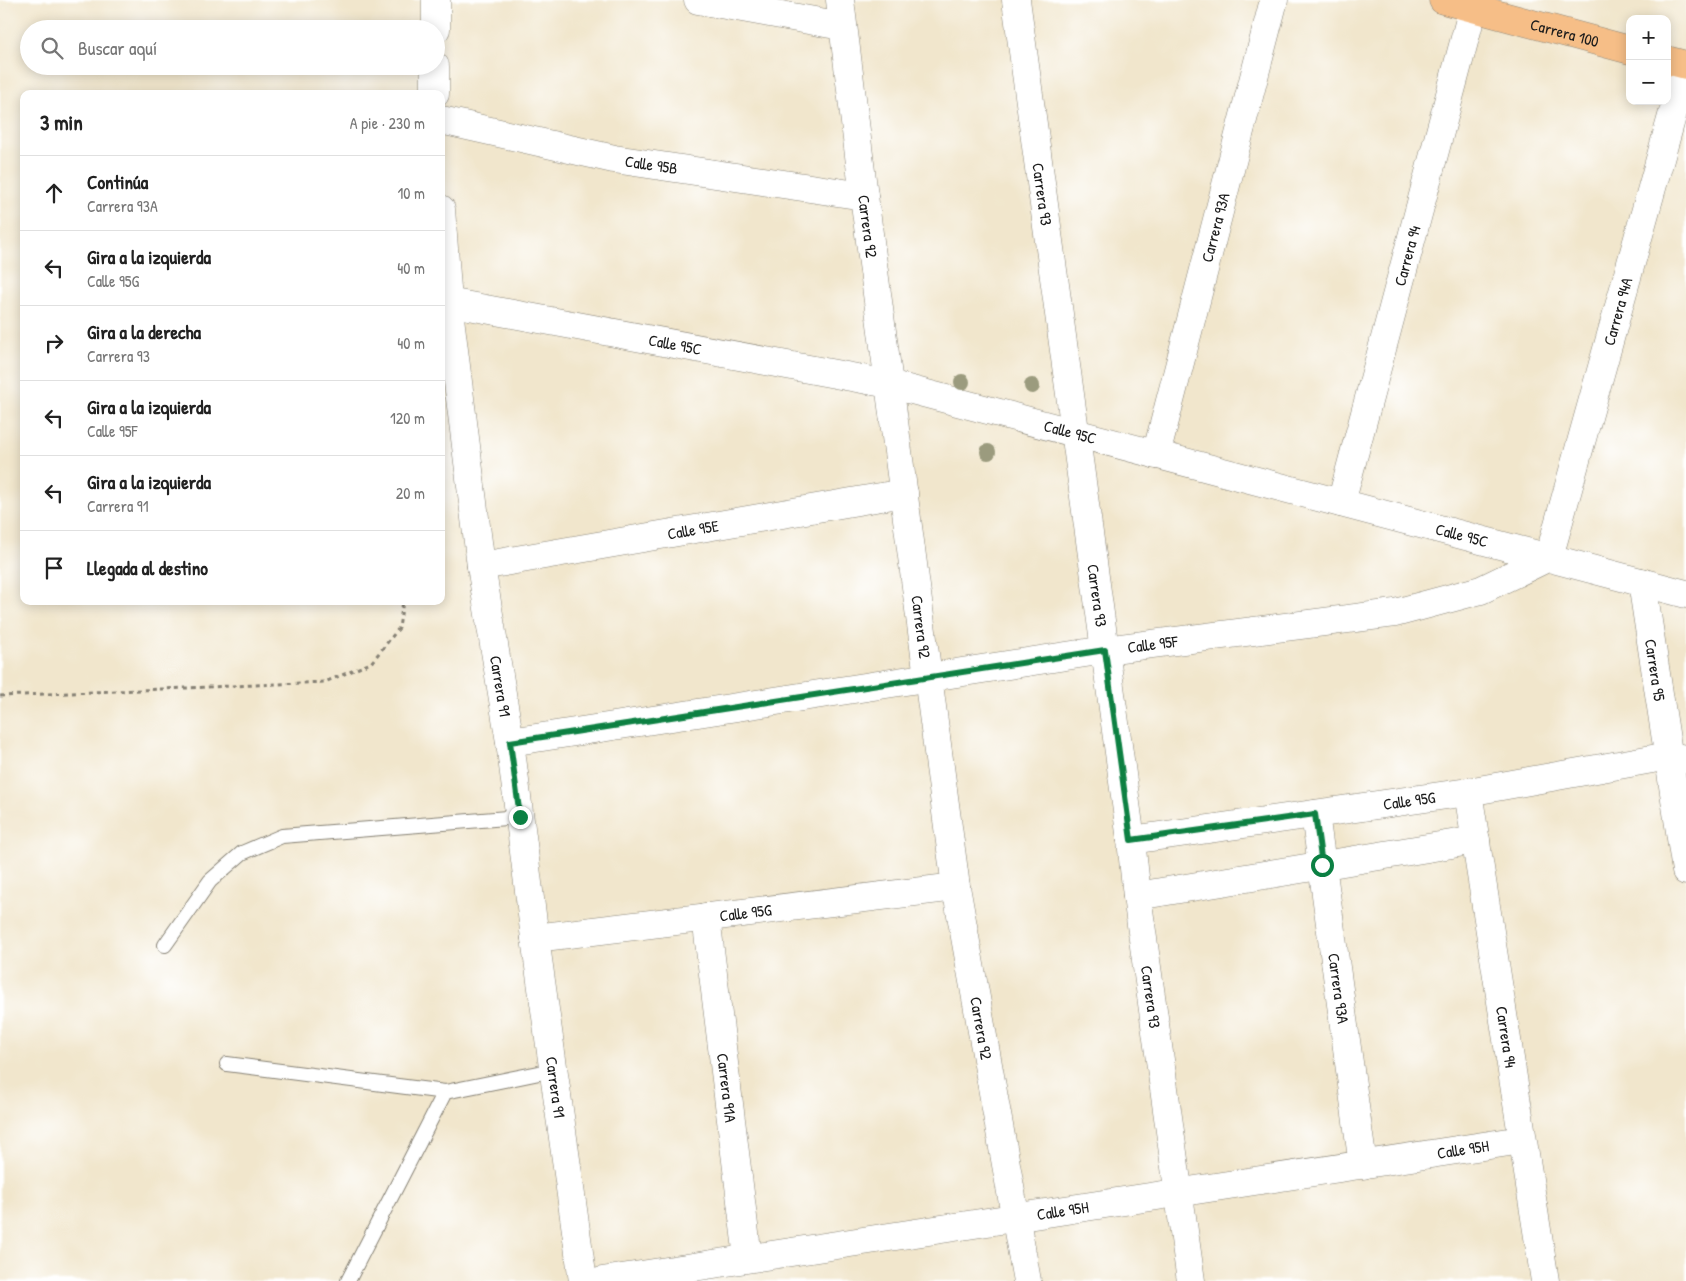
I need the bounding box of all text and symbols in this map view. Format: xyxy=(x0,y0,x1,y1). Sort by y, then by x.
street label: Carrera 100 xyxy=(1528,13,1601,52)
map controls xyxy=(1626,15,1671,105)
button: + xyxy=(1626,15,1671,60)
search box xyxy=(20,20,445,75)
icon: search xyxy=(38,34,66,62)
text: Buscar aquí xyxy=(78,35,157,61)
button: − xyxy=(1626,60,1671,105)
text: 3 min xyxy=(40,108,83,137)
text: A pie · 230 m xyxy=(350,112,425,134)
street label: Calle 95B xyxy=(624,150,679,179)
street label: Carrera 93 xyxy=(1027,162,1058,227)
text: Continúa xyxy=(87,169,148,195)
icon: ahead xyxy=(40,179,68,207)
text: 10 m xyxy=(397,182,425,204)
street label: Carrera 93A xyxy=(1195,190,1235,265)
street label: Carrera 92 xyxy=(853,193,883,260)
text: Carrera 93A xyxy=(87,195,158,217)
street label: Carrera 94 xyxy=(1388,223,1426,288)
text: Gira a la izquierda xyxy=(87,244,211,270)
icon: left xyxy=(40,254,68,282)
text: 40 m xyxy=(397,257,425,279)
text: Calle 95G xyxy=(87,270,139,292)
street label: Carrera 94A xyxy=(1598,275,1638,348)
text: Gira a la derecha xyxy=(87,319,201,345)
icon: right xyxy=(40,329,68,357)
street label: Calle 95C xyxy=(647,329,704,360)
text: 40 m xyxy=(397,332,425,354)
text: Carrera 93 xyxy=(87,345,150,367)
text: Gira a la izquierda xyxy=(87,394,211,420)
icon: left xyxy=(40,404,68,432)
text: 120 m xyxy=(390,407,425,429)
street label: Calle 95C xyxy=(1042,414,1099,449)
text: Calle 95F xyxy=(87,420,138,442)
text: Gira a la izquierda xyxy=(87,469,211,495)
icon: left xyxy=(40,479,68,507)
text: 20 m xyxy=(396,482,425,504)
text: Carrera 91 xyxy=(87,495,149,517)
street label: Calle 95E xyxy=(665,514,720,545)
street label: Calle 95C xyxy=(1433,518,1491,552)
icon: arrive xyxy=(40,554,68,582)
text: Llegada al destino xyxy=(87,555,208,581)
street label: Carrera 93 xyxy=(1082,563,1113,628)
street label: Carrera 92 xyxy=(906,594,936,660)
street label: Calle 95F xyxy=(1126,630,1180,658)
street label: Carrera 95 xyxy=(1640,637,1671,703)
street label: Carrera 91 xyxy=(485,654,517,718)
street label: Calle 95G xyxy=(1382,786,1437,815)
route end xyxy=(509,806,532,829)
route start xyxy=(1311,854,1334,877)
street label: Calle 95G xyxy=(718,898,773,927)
street label: Carrera 93A xyxy=(1323,952,1355,1025)
street label: Carrera 93 xyxy=(1136,964,1166,1030)
street label: Carrera 92 xyxy=(965,995,998,1062)
street label: Carrera 94 xyxy=(1491,1005,1522,1069)
street label: Carrera 91A xyxy=(712,1052,742,1124)
street label: Carrera 91 xyxy=(541,1055,571,1119)
street label: Calle 95H xyxy=(1435,1134,1490,1164)
street label: Calle 95H xyxy=(1035,1196,1090,1225)

